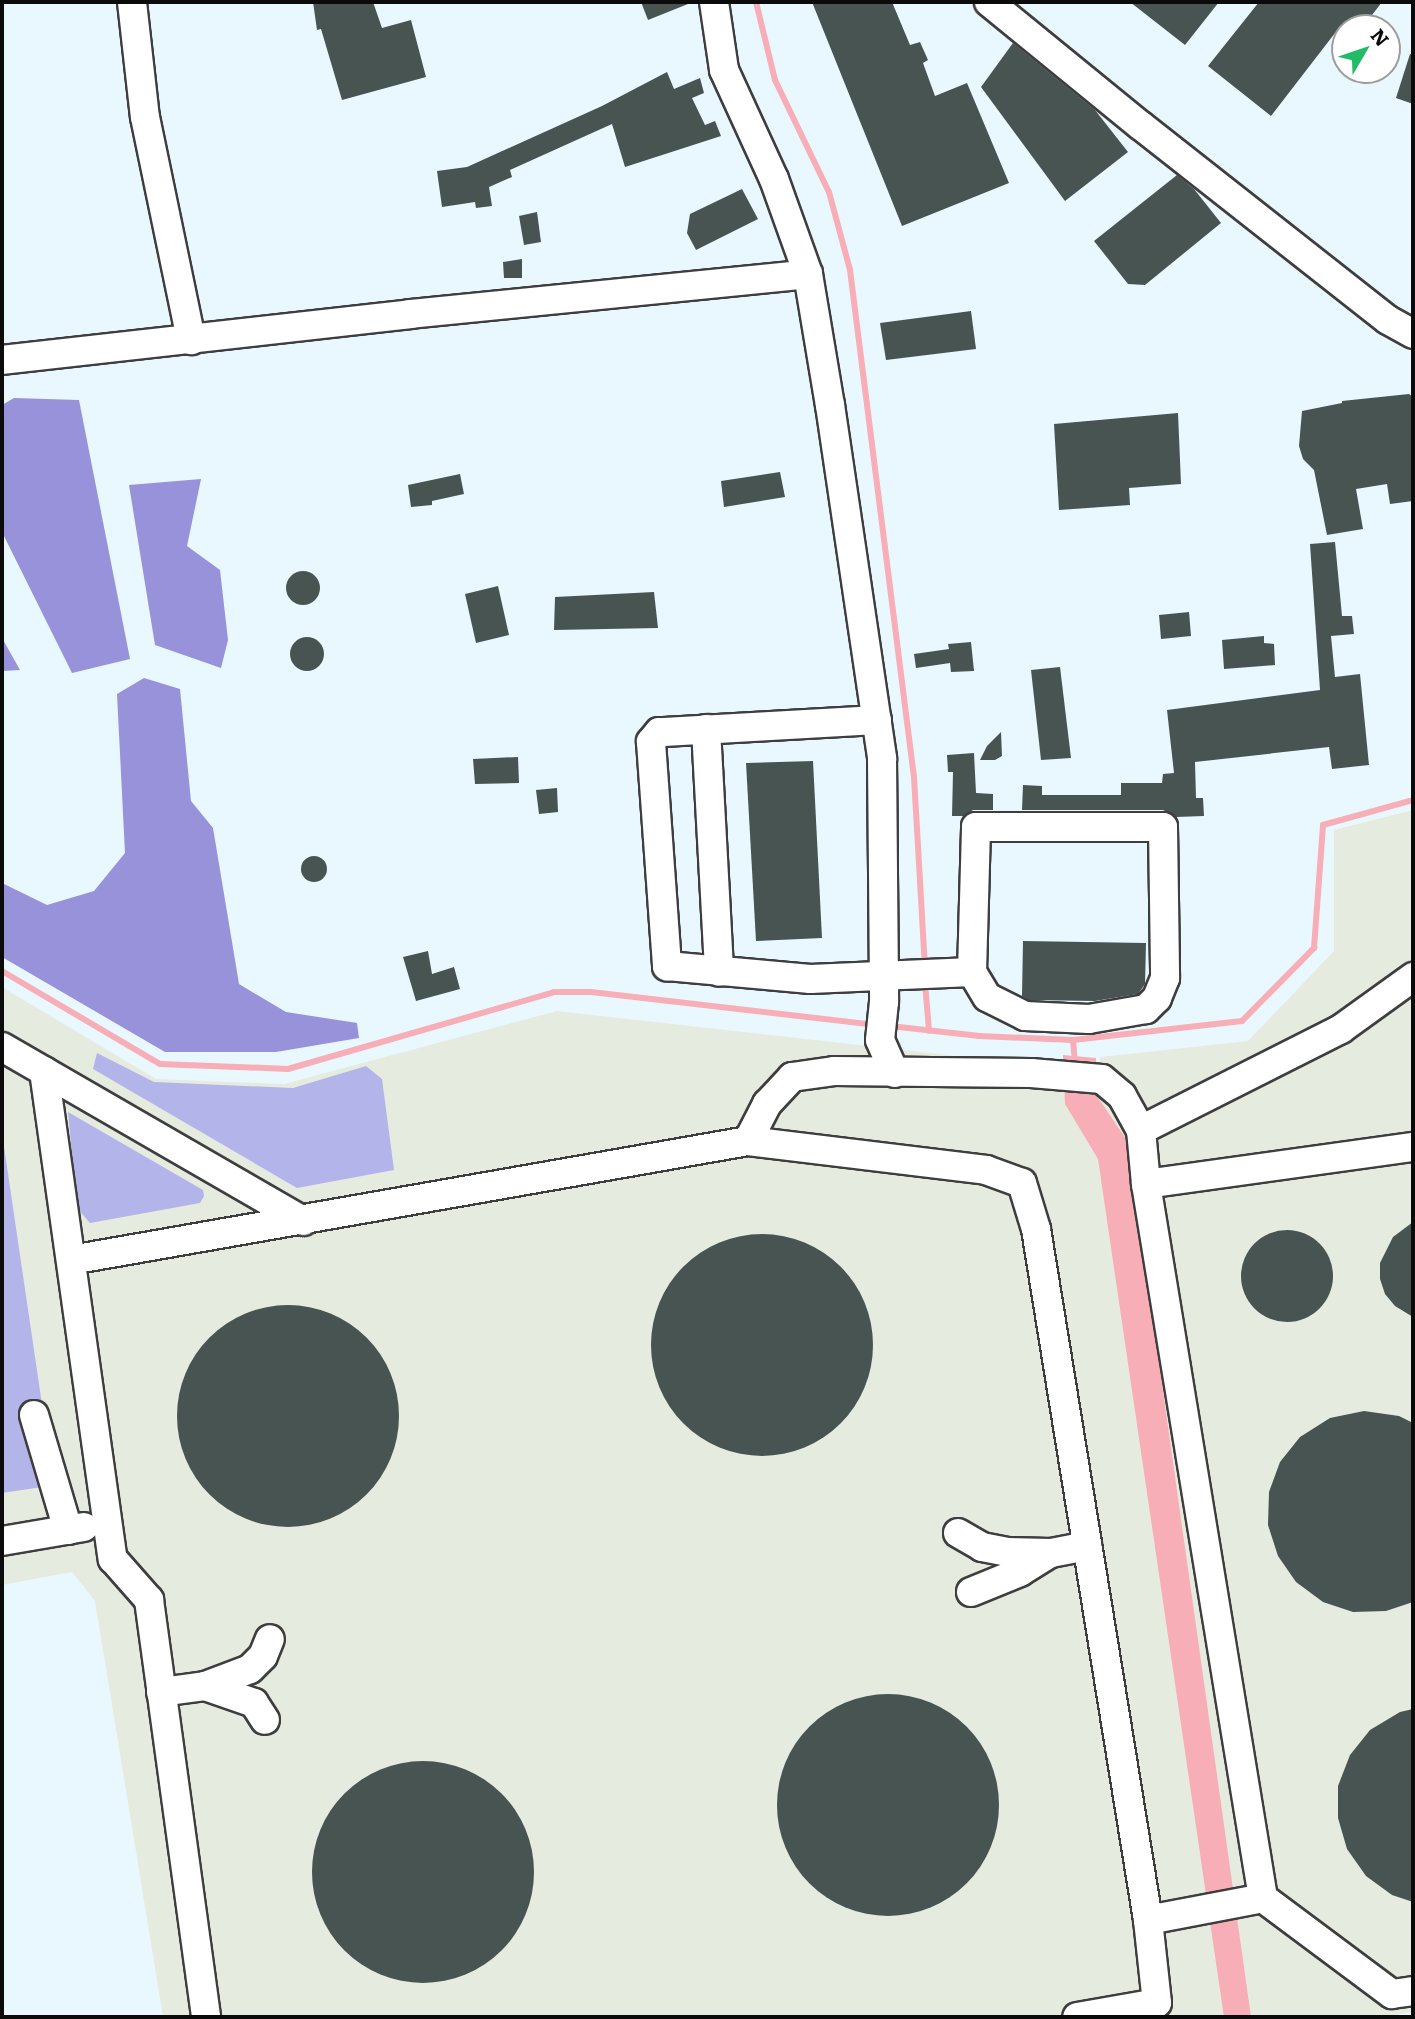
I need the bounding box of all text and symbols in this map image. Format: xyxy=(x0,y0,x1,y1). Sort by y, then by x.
north arrow xyxy=(1331,14,1401,84)
text: N xyxy=(1365,22,1397,52)

